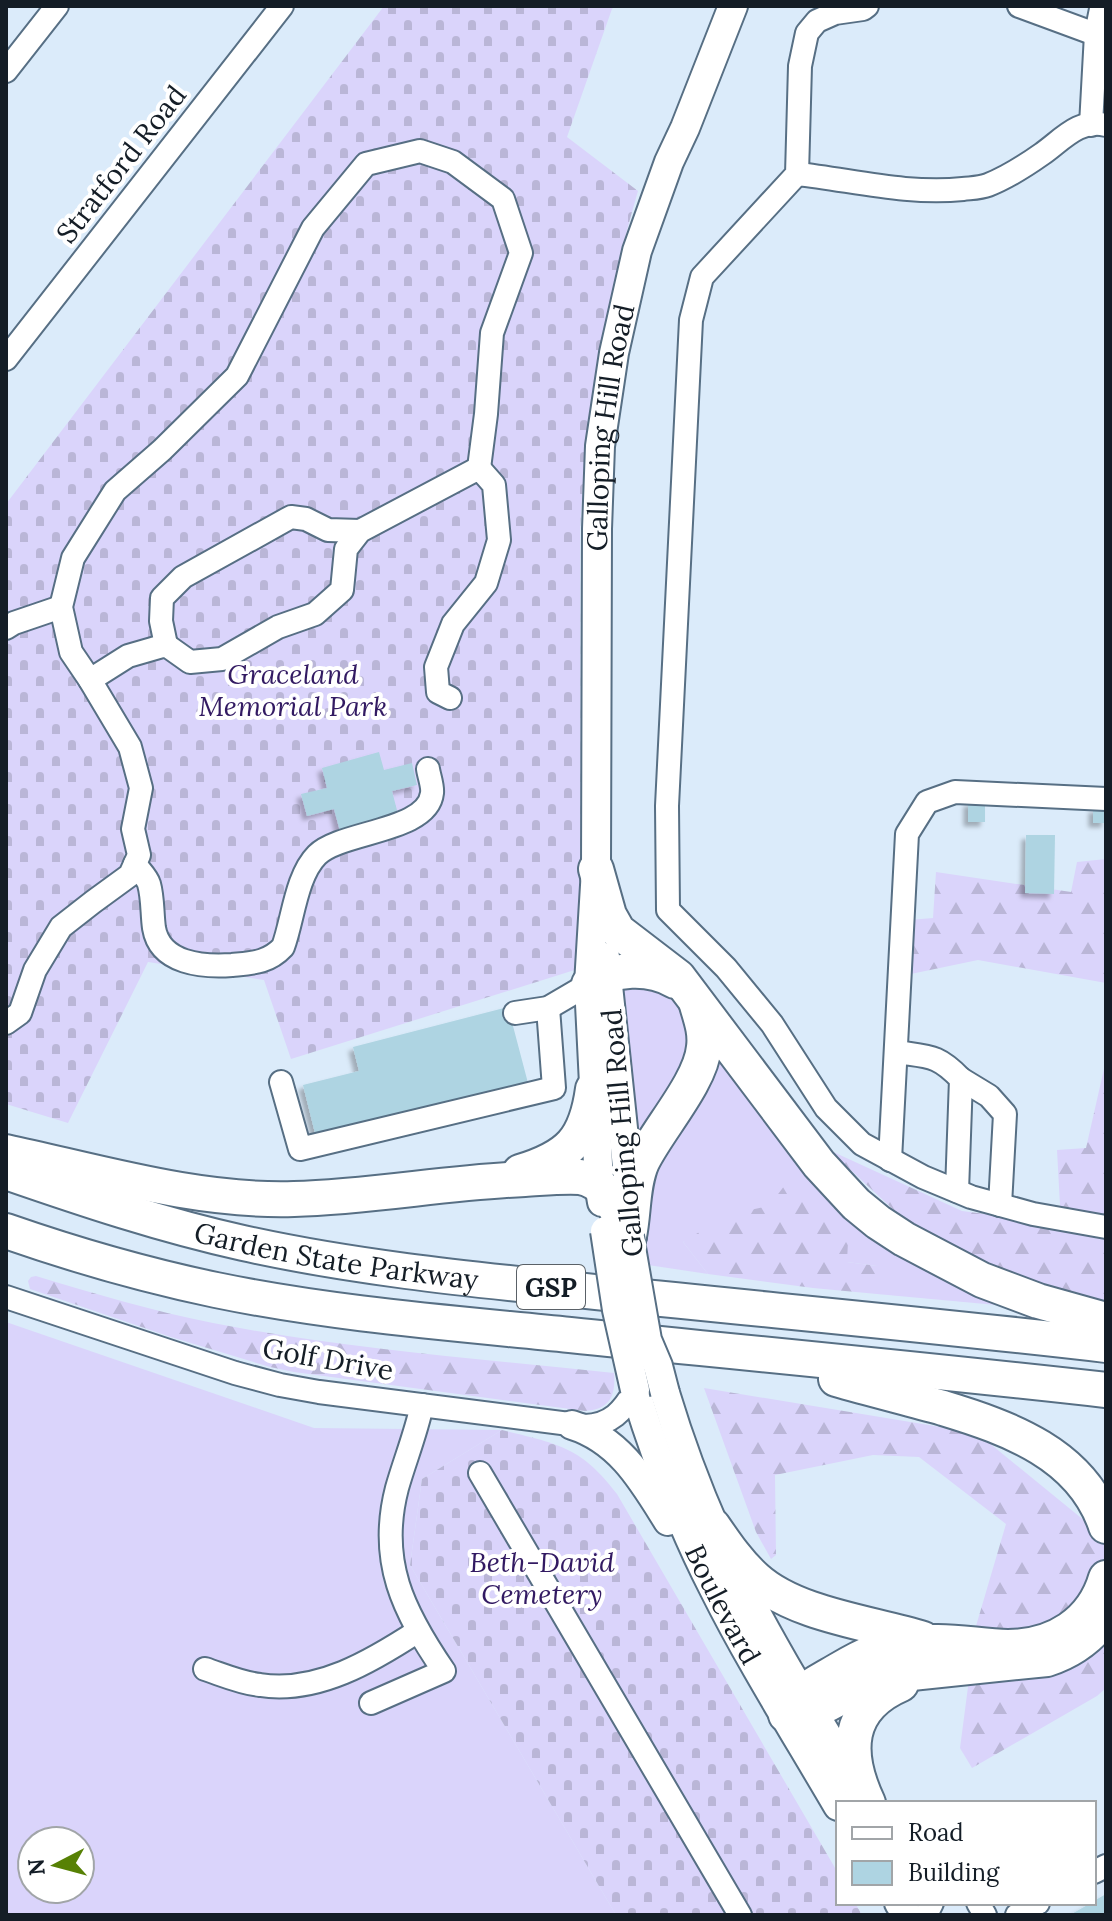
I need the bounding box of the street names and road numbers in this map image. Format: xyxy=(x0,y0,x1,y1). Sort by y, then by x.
street label: Stratford Road xyxy=(48,78,194,250)
street label: Galloping Hill Road xyxy=(579,301,642,551)
street label: Galloping Hill Road xyxy=(593,1007,651,1259)
street label: Garden State Parkway xyxy=(191,1214,481,1298)
road number: GSP xyxy=(517,1265,585,1309)
street label: Golf Drive xyxy=(260,1330,396,1388)
street label: Boulevard xyxy=(677,1539,769,1671)

